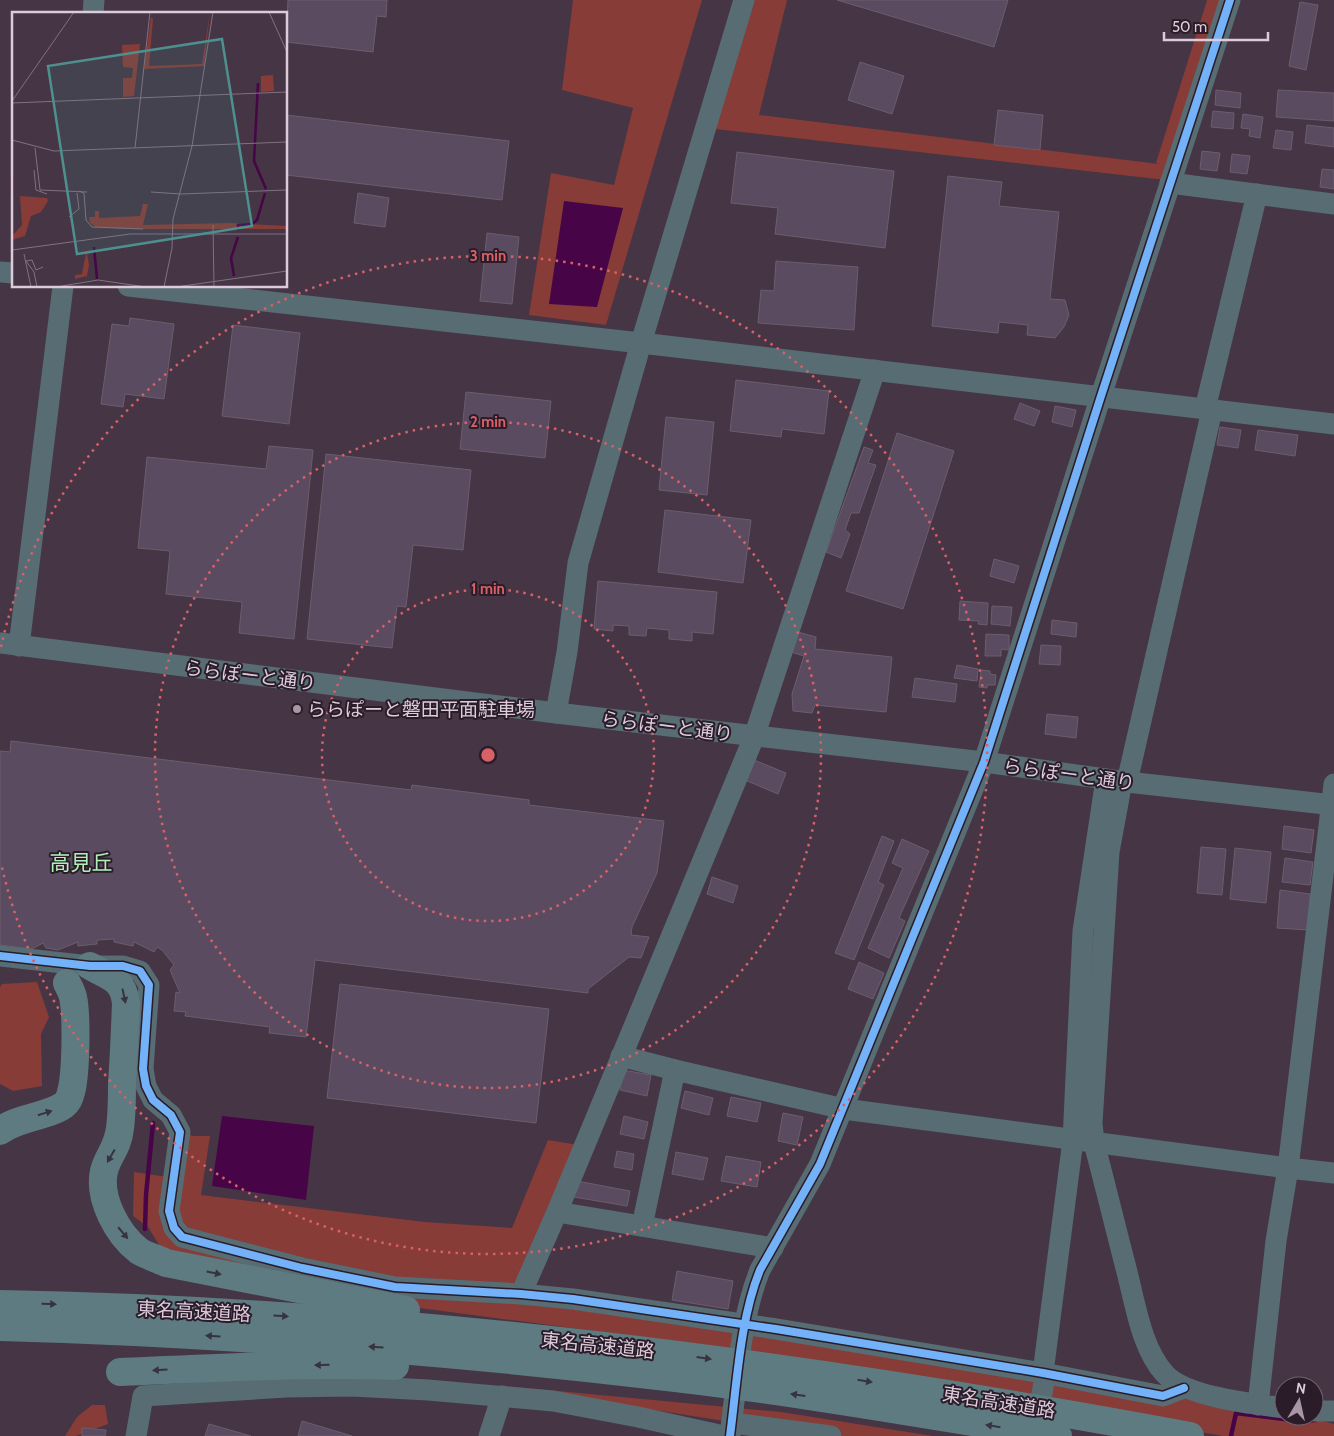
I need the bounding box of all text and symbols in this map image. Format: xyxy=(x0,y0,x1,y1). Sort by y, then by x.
scale bar xyxy=(1164,10,1268,42)
inset map xyxy=(12,12,288,288)
text: 50 m xyxy=(1172,18,1207,36)
text: 3 min xyxy=(470,247,506,265)
text: 2 min xyxy=(470,413,506,431)
text: 1 min xyxy=(471,580,505,598)
street label: ららぽーと通り xyxy=(183,656,317,695)
place label: ららぽーと磐田平面駐車場 xyxy=(307,698,535,721)
marker: ららぽーと磐田平面駐車場 xyxy=(291,703,303,715)
street label: ららぽーと通り xyxy=(600,707,734,746)
centre of rings xyxy=(479,746,497,764)
street label: ららぽーと通り xyxy=(1001,754,1136,795)
district label: 高見丘 xyxy=(50,850,113,875)
one-way arrow xyxy=(120,989,128,1004)
one-way arrow xyxy=(38,1108,53,1116)
one-way arrow xyxy=(106,1150,115,1163)
one-way arrow xyxy=(118,1227,129,1240)
one-way arrow xyxy=(207,1269,223,1277)
street label: 東名高速道路 xyxy=(136,1297,252,1326)
one-way arrow xyxy=(41,1301,57,1309)
one-way arrow xyxy=(273,1312,289,1320)
street label: 東名高速道路 xyxy=(540,1328,656,1363)
one-way arrow xyxy=(205,1332,221,1340)
one-way arrow xyxy=(367,1343,383,1351)
one-way arrow xyxy=(696,1354,712,1362)
one-way arrow xyxy=(314,1361,330,1369)
one-way arrow xyxy=(152,1367,168,1375)
north arrow xyxy=(1274,1376,1324,1426)
one-way arrow xyxy=(857,1377,873,1385)
text: N xyxy=(1295,1378,1307,1398)
street label: 東名高速道路 xyxy=(941,1382,1057,1423)
one-way arrow xyxy=(789,1391,805,1399)
one-way arrow xyxy=(984,1421,1000,1429)

